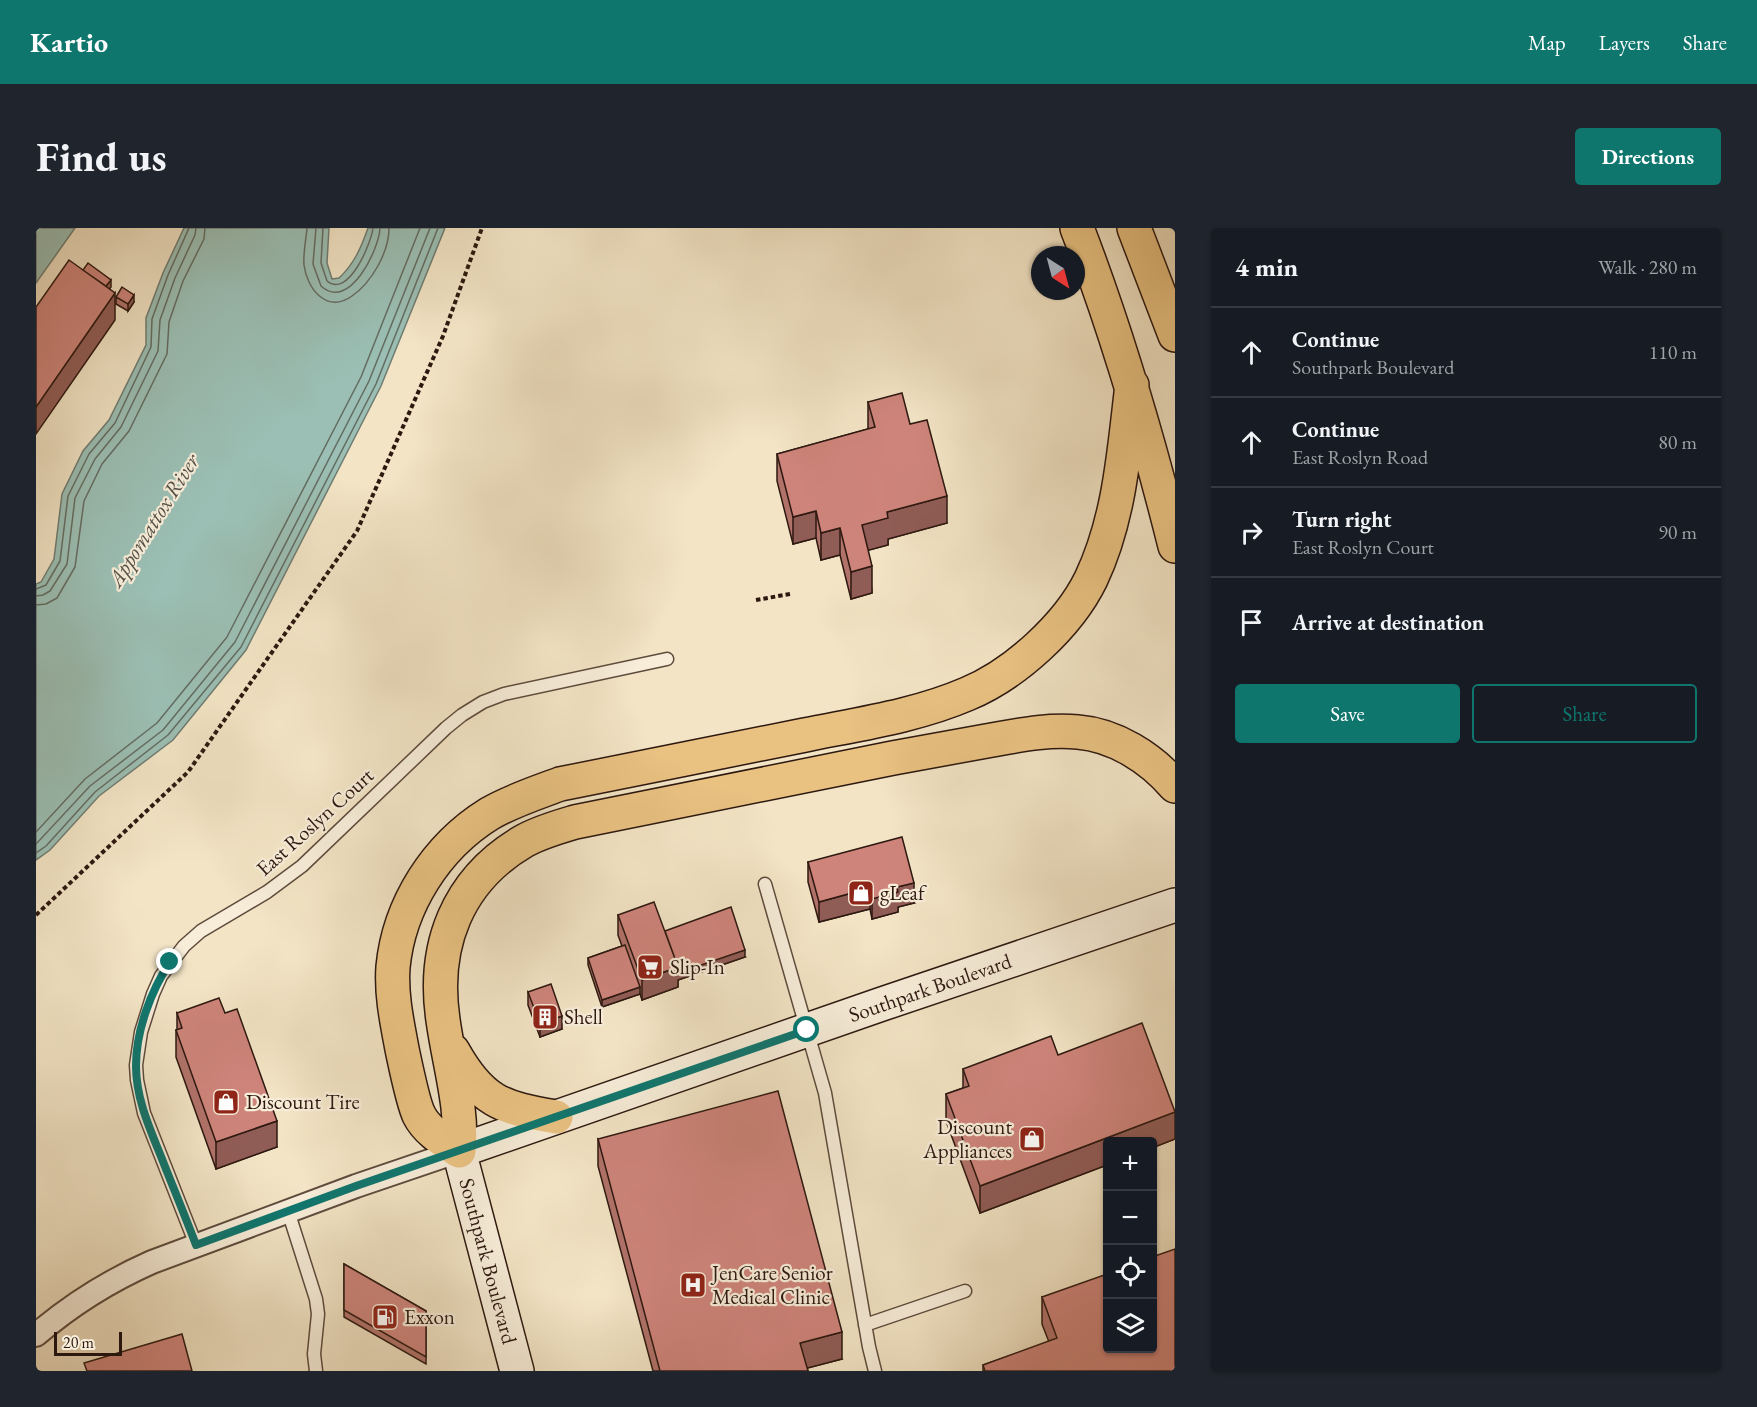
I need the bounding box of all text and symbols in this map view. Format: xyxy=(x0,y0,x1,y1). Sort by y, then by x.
text: Kartio xyxy=(30,24,108,60)
text: Map xyxy=(1528,29,1566,56)
text: Layers xyxy=(1599,29,1650,56)
text: Share xyxy=(1683,29,1727,56)
button: Directions xyxy=(1575,128,1721,185)
text: Find us xyxy=(36,129,167,184)
north arrow xyxy=(1031,246,1085,300)
text: 4 min xyxy=(1235,250,1298,284)
text: Walk · 280 m xyxy=(1598,254,1697,280)
text: Continue xyxy=(1292,325,1379,354)
icon: ahead xyxy=(1235,336,1268,369)
text: 110 m xyxy=(1649,339,1697,365)
text: Southpark Boulevard xyxy=(1292,354,1454,380)
text: Continue xyxy=(1292,415,1379,444)
icon: ahead xyxy=(1235,426,1268,459)
text: 80 m xyxy=(1658,429,1697,455)
text: East Roslyn Road xyxy=(1292,444,1428,470)
water label: Appomattox River xyxy=(100,447,207,594)
text: Turn right xyxy=(1292,505,1391,534)
icon: right xyxy=(1235,516,1268,549)
text: 90 m xyxy=(1658,519,1697,545)
text: East Roslyn Court xyxy=(1292,534,1434,560)
icon: arrive xyxy=(1235,606,1268,639)
text: Arrive at destination xyxy=(1292,608,1484,637)
button: Save xyxy=(1235,684,1460,743)
button: Share xyxy=(1472,684,1697,743)
street label: East Roslyn Court xyxy=(250,761,379,881)
shop icon: gLeaf xyxy=(846,878,876,908)
place label: gLeaf xyxy=(880,879,927,906)
street label: Southpark Boulevard xyxy=(845,947,1015,1028)
route end xyxy=(156,948,182,974)
supermarket icon: Slip-In xyxy=(635,952,665,982)
place label: Slip-In xyxy=(670,953,725,980)
building icon: Shell xyxy=(530,1002,560,1032)
place label: Shell xyxy=(564,1003,603,1030)
route start xyxy=(793,1016,819,1042)
shop icon: Discount Tire xyxy=(211,1087,241,1117)
place label: Discount Tire xyxy=(246,1088,360,1115)
place label: Discount Appliances xyxy=(922,1113,1012,1164)
shop icon: Discount Appliances xyxy=(1017,1124,1047,1154)
map controls xyxy=(1103,1137,1157,1353)
button: + xyxy=(1103,1137,1157,1191)
street label: Southpark Boulevard xyxy=(453,1175,524,1347)
button: − xyxy=(1103,1191,1157,1245)
button: locate xyxy=(1103,1245,1157,1299)
place label: JenCare Senior Medical Clinic xyxy=(710,1259,833,1310)
hospital icon: JenCare Senior Medical Clinic xyxy=(678,1270,708,1300)
button: layers xyxy=(1103,1299,1157,1353)
fuel station icon: Exxon xyxy=(370,1302,400,1332)
place label: Exxon xyxy=(404,1303,455,1330)
scale bar xyxy=(54,1329,122,1356)
text: 20 m xyxy=(63,1332,94,1353)

